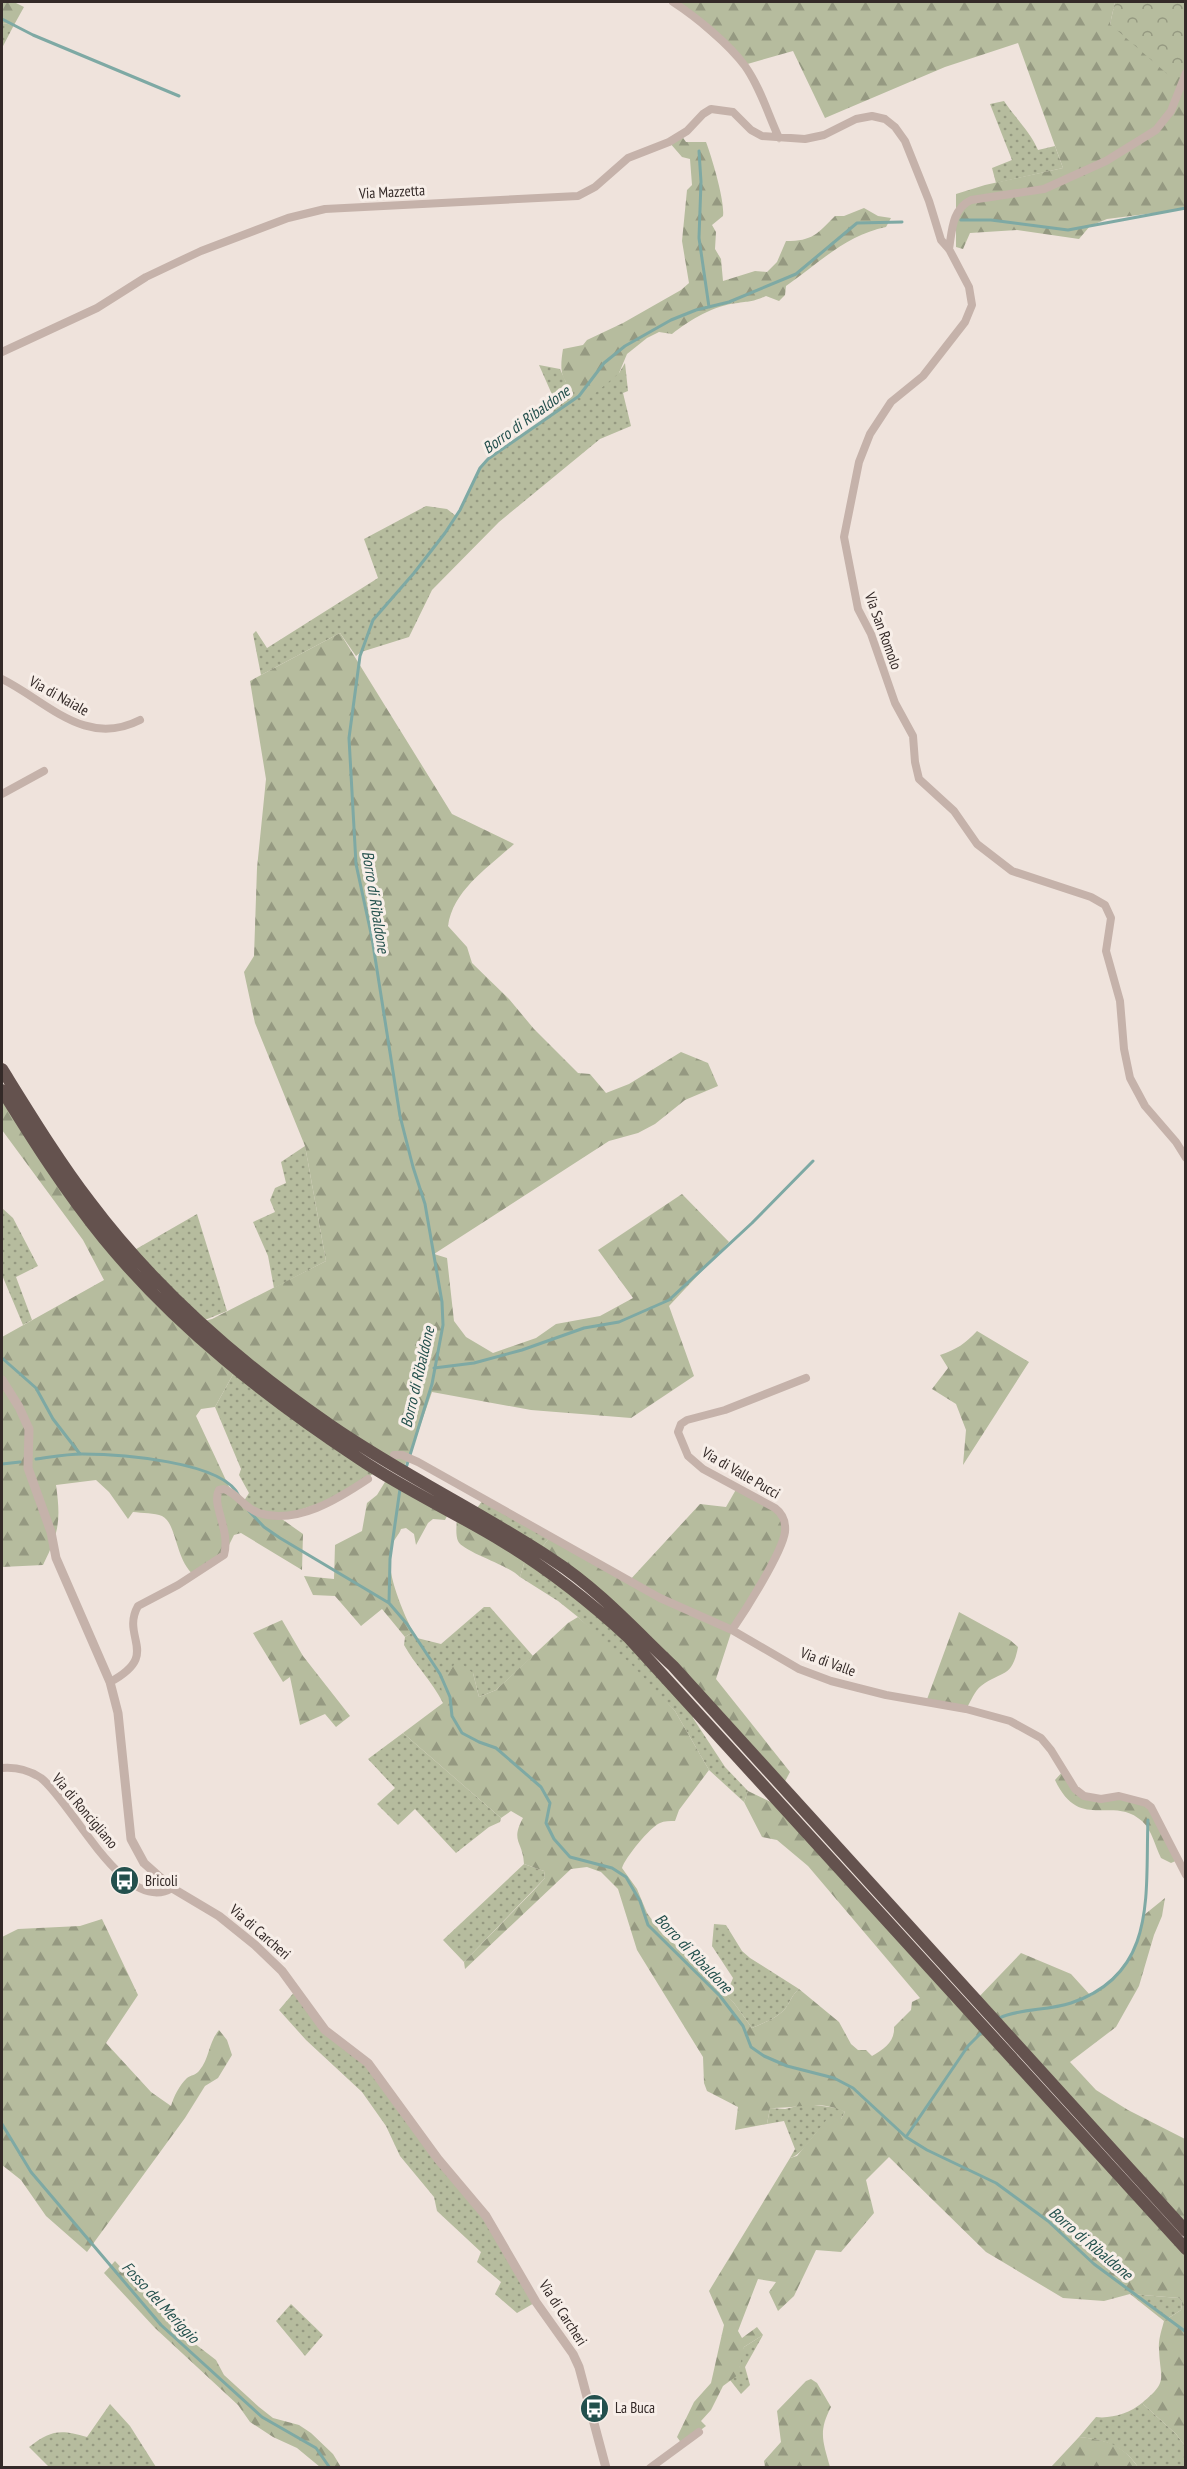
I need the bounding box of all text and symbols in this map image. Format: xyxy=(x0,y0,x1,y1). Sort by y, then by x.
street label: Via Mazzetta xyxy=(358,180,425,203)
water label: Borro di Ribaldone xyxy=(478,380,575,457)
street label: Via San Romolo xyxy=(860,589,906,672)
street label: Via di Naiale xyxy=(25,671,92,720)
water label: Borro di Ribaldone xyxy=(358,850,394,956)
water label: Borro di Ribaldone xyxy=(396,1323,439,1429)
street label: Via di Valle Pucci xyxy=(698,1442,784,1503)
street label: Via di Valle xyxy=(797,1642,858,1680)
street label: Via di Roncigliano xyxy=(48,1768,123,1852)
bus stop icon: Bricoli xyxy=(108,1865,140,1897)
place label: Bricoli xyxy=(145,1871,178,1890)
street label: Via di Carcheri xyxy=(225,1899,295,1963)
water label: Borro di Ribaldone xyxy=(651,1909,738,1998)
water label: Borro di Ribaldone xyxy=(1045,2202,1138,2285)
water label: Fosso del Meriggio xyxy=(118,2257,205,2348)
street label: Via di Carcheri xyxy=(535,2275,592,2349)
bus stop icon: La Buca xyxy=(578,2392,610,2424)
place label: La Buca xyxy=(615,2398,655,2417)

